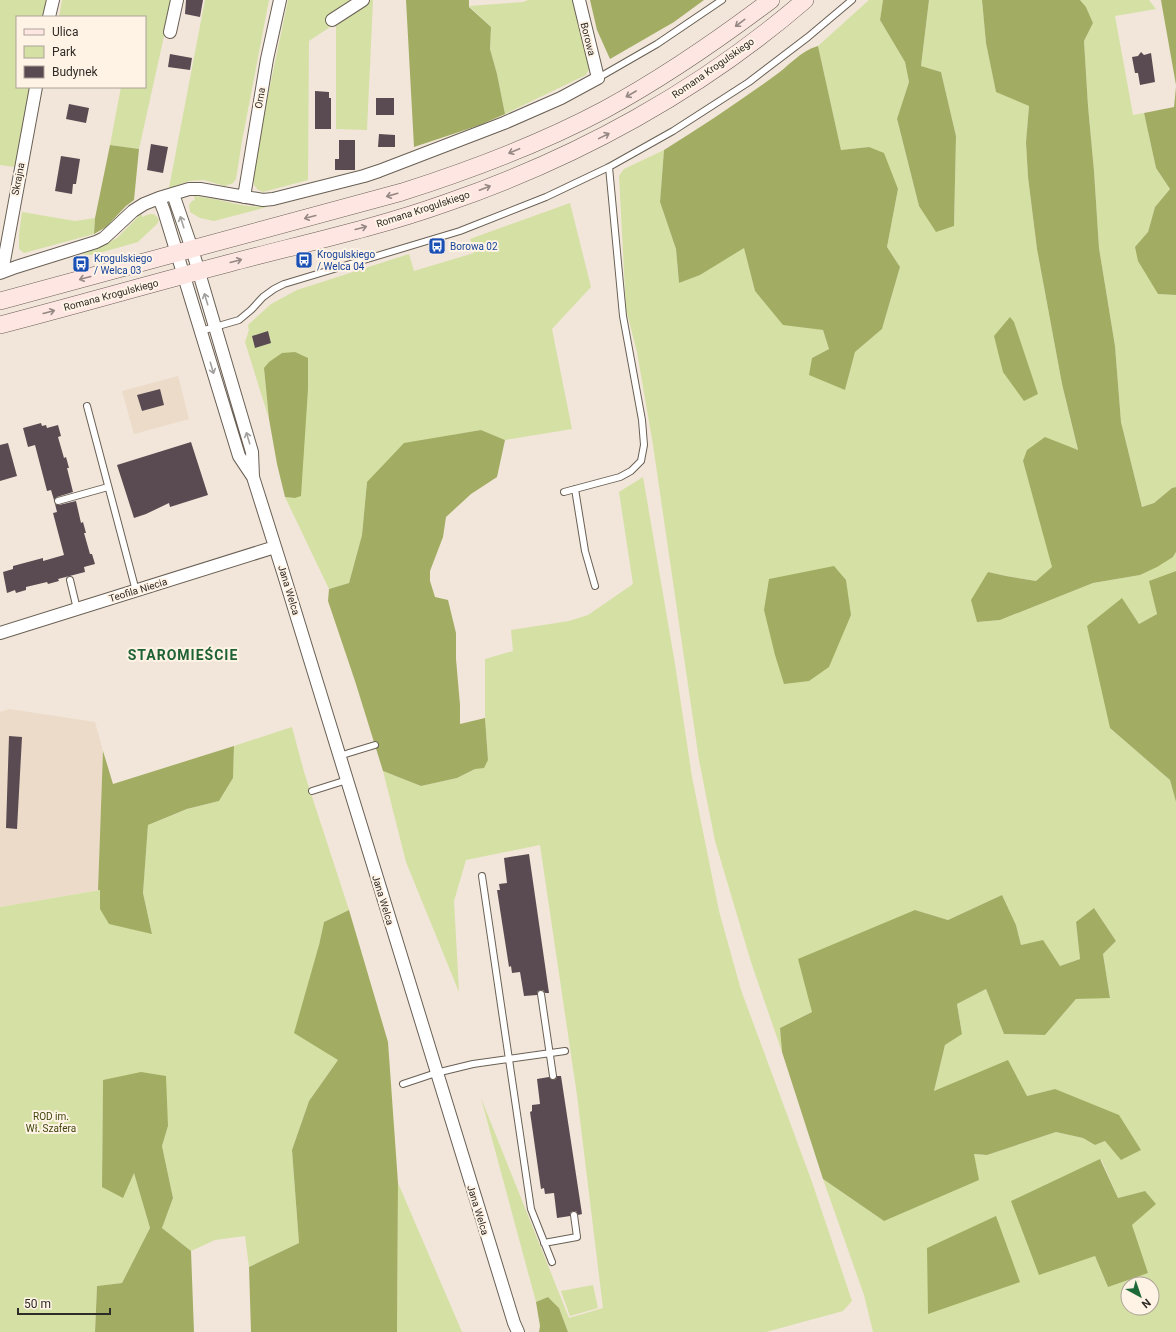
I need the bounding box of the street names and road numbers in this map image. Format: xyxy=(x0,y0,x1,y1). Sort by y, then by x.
street label: Borowa xyxy=(579,21,597,57)
street label: Romana Krogulskiego xyxy=(670,35,756,101)
street label: Orna xyxy=(253,87,267,109)
street label: Skrajna xyxy=(9,162,27,196)
street label: Romana Krogulskiego xyxy=(375,189,471,229)
street label: Romana Krogulskiego xyxy=(62,277,160,313)
street label: Jana Welca xyxy=(276,564,302,616)
street label: Teofila Niecia xyxy=(108,576,168,604)
street label: Jana Welca xyxy=(370,874,396,926)
street label: Jana Welca xyxy=(465,1184,491,1236)

